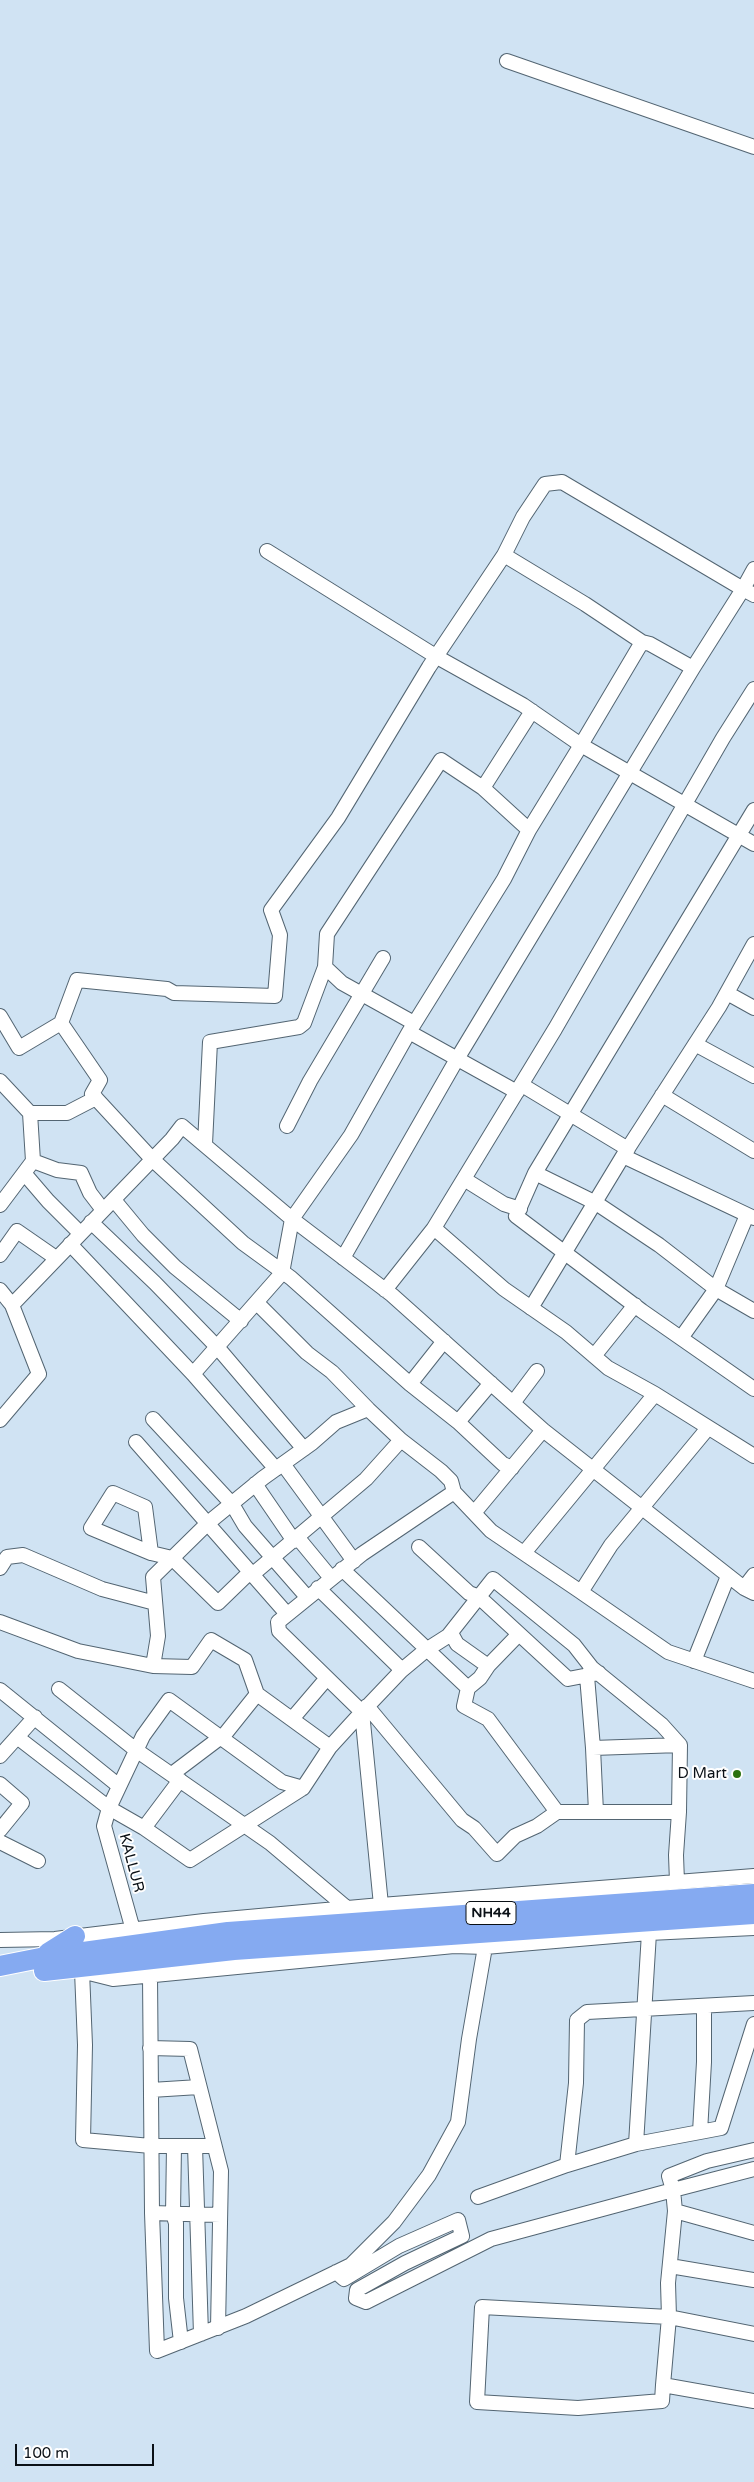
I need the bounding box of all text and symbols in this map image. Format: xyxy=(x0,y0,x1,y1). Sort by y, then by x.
place label: D Mart xyxy=(677,1765,727,1783)
marker: D Mart xyxy=(731,1768,743,1780)
street label: KALLUR xyxy=(115,1832,147,1894)
road number: NH44 xyxy=(466,1902,516,1925)
scale bar xyxy=(18,2434,156,2466)
text: 100 m xyxy=(23,2444,69,2462)

